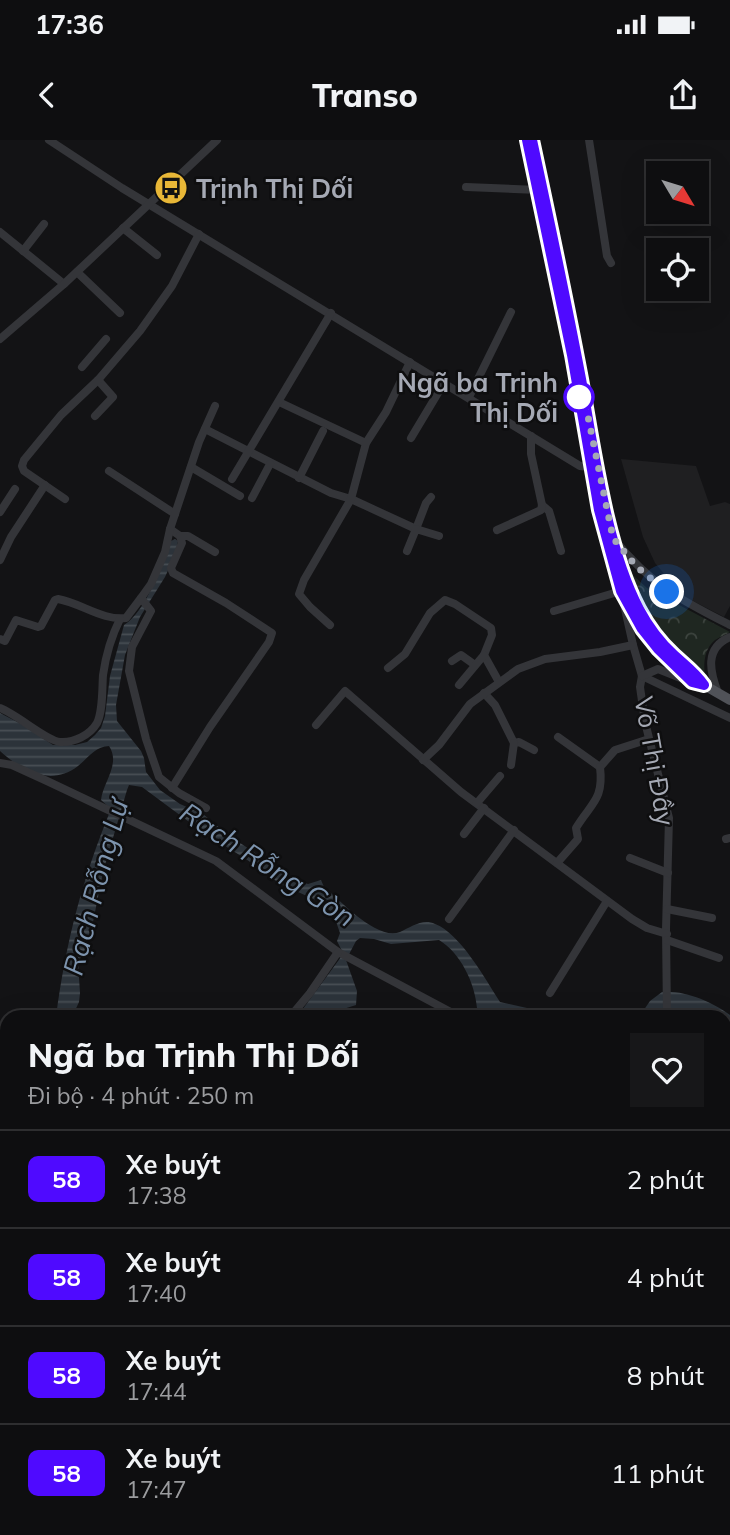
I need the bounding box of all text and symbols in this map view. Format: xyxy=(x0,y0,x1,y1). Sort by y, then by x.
text: 17:36 xyxy=(35,8,104,41)
text: Transo xyxy=(312,75,418,115)
icon: back xyxy=(28,76,66,114)
icon: share xyxy=(664,76,702,114)
north arrow xyxy=(646,161,709,224)
map controls xyxy=(646,161,709,301)
bus stop icon: Trịnh Thị Dối xyxy=(152,169,190,207)
place label: Trịnh Thị Dối xyxy=(196,172,353,205)
button: locate xyxy=(646,238,709,301)
place label: Ngã ba Trịnh Thị Dối xyxy=(397,366,558,429)
marker: Ngã ba Trịnh Thị Dối xyxy=(564,382,594,412)
your location xyxy=(649,574,684,609)
street label: Võ Thị Đầy xyxy=(627,694,683,829)
water label: Rạch Rỗng Lự xyxy=(55,793,136,979)
water label: Rạch Rỗng Gòn xyxy=(174,794,362,934)
button: heart xyxy=(630,1033,704,1107)
text: Ngã ba Trịnh Thị Dối xyxy=(28,1034,359,1075)
text: Đi bộ · 4 phút · 250 m xyxy=(28,1081,254,1110)
text: Xe buýt xyxy=(126,1148,221,1181)
text: 2 phút xyxy=(627,1163,704,1196)
text: 58 xyxy=(52,1164,81,1194)
text: 17:38 xyxy=(126,1181,186,1210)
text: Xe buýt xyxy=(126,1246,221,1279)
text: 4 phút xyxy=(627,1261,704,1294)
text: 58 xyxy=(52,1262,81,1292)
text: 17:40 xyxy=(126,1279,186,1308)
text: Xe buýt xyxy=(126,1344,221,1377)
text: 8 phút xyxy=(627,1359,704,1392)
text: 58 xyxy=(52,1360,81,1390)
text: 17:44 xyxy=(126,1377,186,1406)
text: Xe buýt xyxy=(126,1442,221,1475)
text: 11 phút xyxy=(611,1457,704,1490)
text: 58 xyxy=(52,1458,81,1488)
text: 17:47 xyxy=(126,1475,186,1504)

